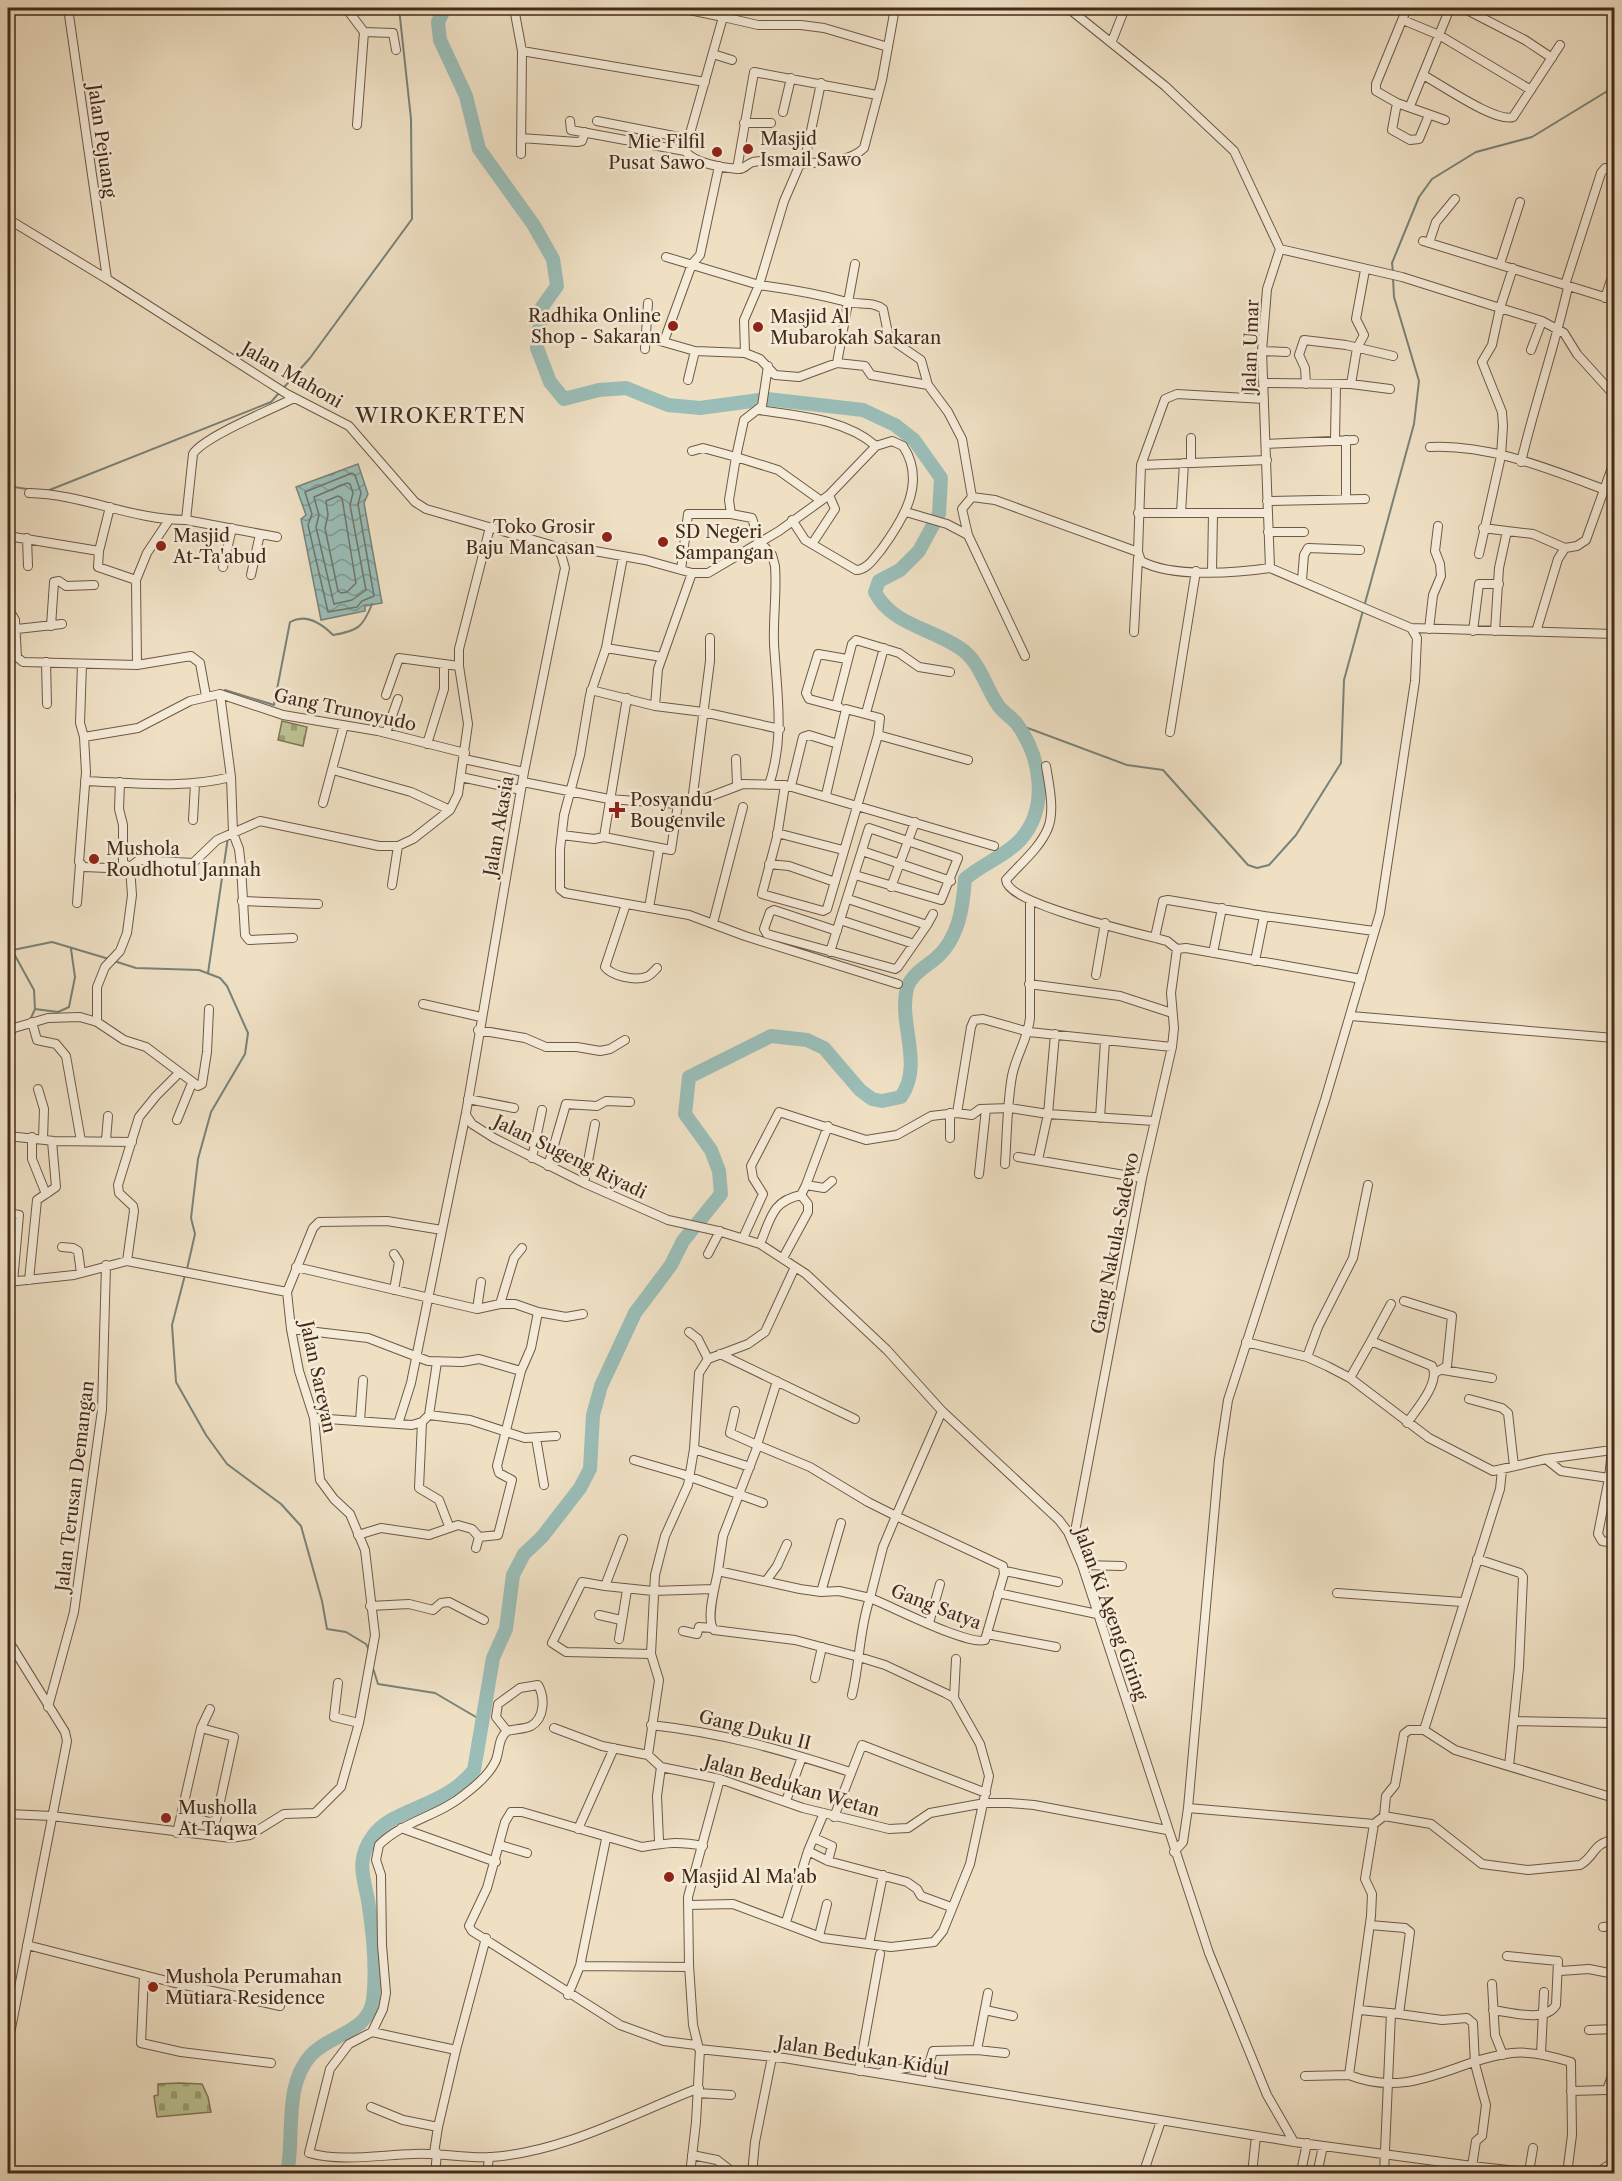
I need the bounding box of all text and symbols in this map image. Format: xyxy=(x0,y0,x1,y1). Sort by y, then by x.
street label: Jalan Pejuang xyxy=(83,80,121,200)
place label: Masjid Ismail Sawo xyxy=(760,128,862,171)
place label: Mie Filfil Pusat Sawo xyxy=(608,131,705,174)
marker: Masjid Ismail Sawo xyxy=(741,142,755,156)
marker: Mie Filfil Pusat Sawo xyxy=(710,145,724,159)
street label: Jalan Umar xyxy=(1238,298,1264,396)
place label: Radhika Online Shop - Sakaran xyxy=(528,305,661,348)
place label: Masjid Al Mubarokah Sakaran xyxy=(770,306,941,349)
marker: Radhika Online Shop - Sakaran xyxy=(666,319,680,333)
marker: Masjid Al Mubarokah Sakaran xyxy=(751,320,765,334)
street label: Jalan Mahoni xyxy=(235,336,347,413)
district label: WIROKERTEN xyxy=(354,403,527,428)
place label: Toko Grosir Baju Mancasan xyxy=(466,516,595,559)
place label: SD Negeri Sampangan xyxy=(675,521,774,564)
place label: Masjid At-Ta'abud xyxy=(172,525,266,568)
marker: Toko Grosir Baju Mancasan xyxy=(600,530,614,544)
marker: SD Negeri Sampangan xyxy=(656,535,670,549)
marker: Masjid At-Ta'abud xyxy=(154,539,168,553)
street label: Gang Trunoyudo xyxy=(272,684,418,736)
street label: Jalan Akasia xyxy=(479,774,519,881)
place label: Posyandu Bougenvile xyxy=(630,789,726,832)
marker: Posyandu Bougenvile xyxy=(608,801,626,819)
place label: Mushola Roudhotul Jannah xyxy=(106,838,261,881)
marker: Mushola Roudhotul Jannah xyxy=(87,852,101,866)
street label: Jalan Sugeng Riyadi xyxy=(487,1109,651,1204)
street label: Gang Nakula-Sadewo xyxy=(1087,1150,1143,1336)
street label: Jalan Sareyan xyxy=(295,1316,341,1435)
street label: Jalan Terusan Demangan xyxy=(51,1379,99,1596)
street label: Jalan Ki Ageng Giring xyxy=(1068,1522,1153,1704)
street label: Gang Satya xyxy=(888,1580,985,1634)
street label: Gang Duku II xyxy=(697,1705,813,1755)
street label: Jalan Bedukan Wetan xyxy=(699,1750,882,1822)
place label: Musholla At Taqwa xyxy=(177,1797,258,1840)
marker: Musholla At Taqwa xyxy=(159,1811,173,1825)
place label: Masjid Al Ma'ab xyxy=(681,1866,817,1888)
marker: Masjid Al Ma'ab xyxy=(662,1870,676,1884)
place label: Mushola Perumahan Mutiara Residence xyxy=(165,1966,342,2009)
marker: Mushola Perumahan Mutiara Residence xyxy=(146,1980,160,1994)
street label: Jalan Bedukan Kidul xyxy=(773,2031,951,2080)

